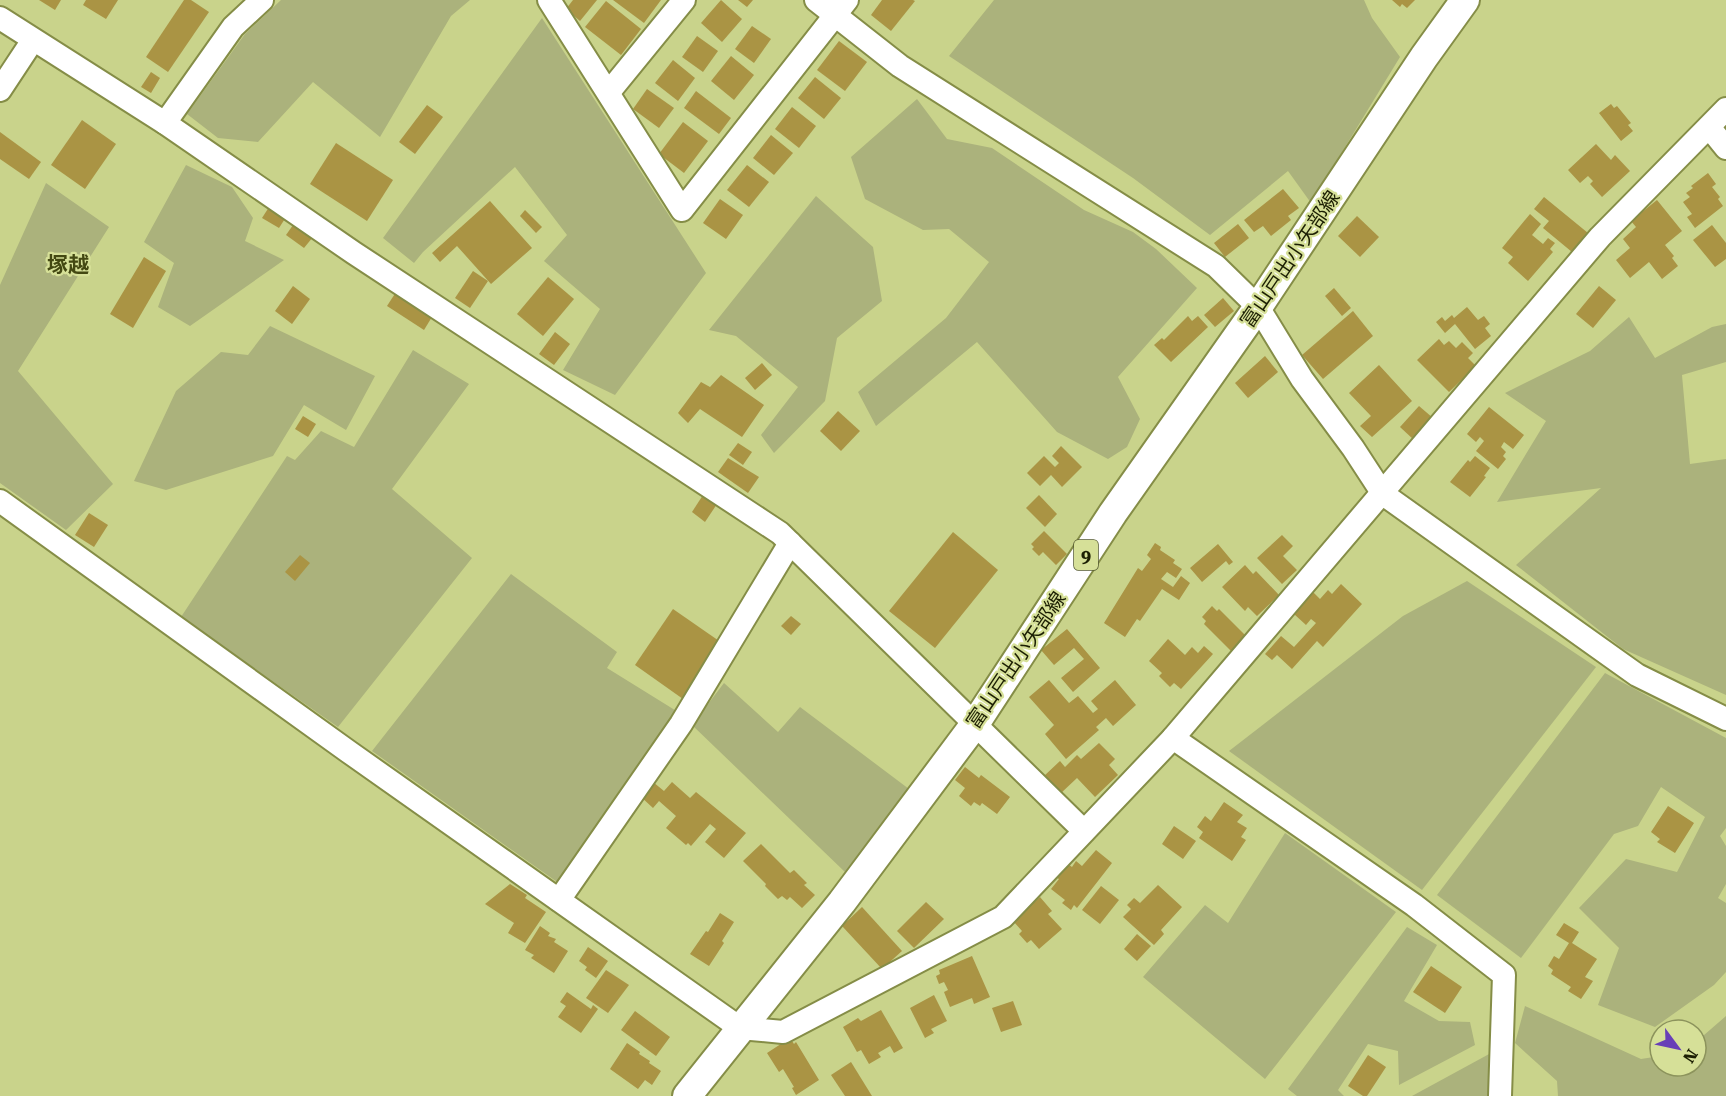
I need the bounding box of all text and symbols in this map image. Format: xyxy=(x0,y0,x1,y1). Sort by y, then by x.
street label: 富山戸出小矢部線 xyxy=(1235,186,1345,332)
district label: 塚越 xyxy=(47,253,89,277)
road number: 9 xyxy=(1074,540,1098,570)
street label: 富山戸出小矢部線 xyxy=(961,587,1071,733)
north arrow xyxy=(1648,1018,1708,1078)
text: N xyxy=(1679,1046,1701,1066)

